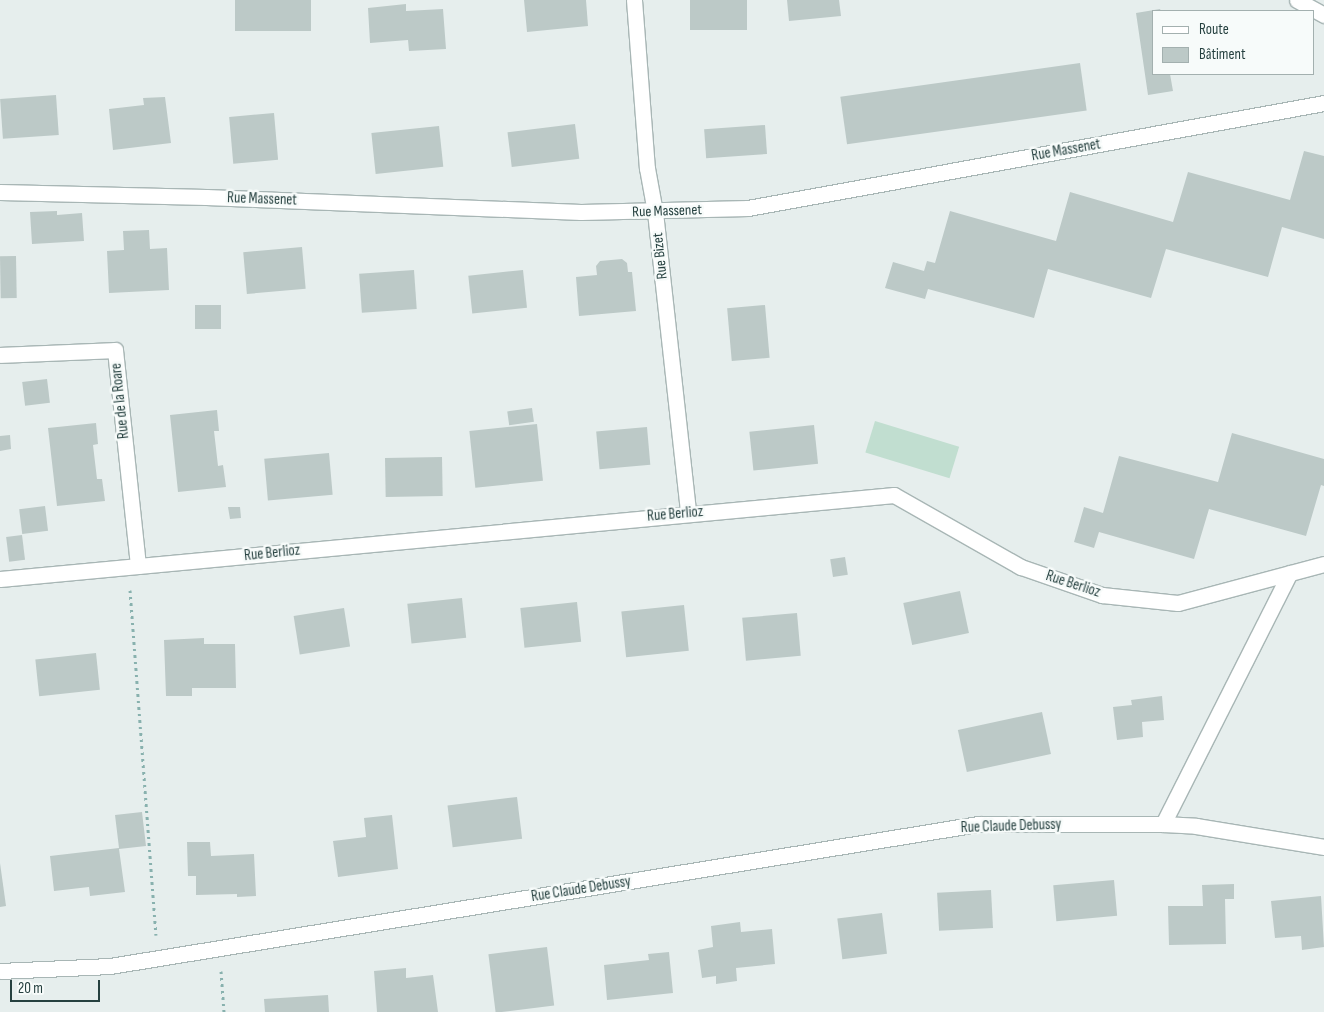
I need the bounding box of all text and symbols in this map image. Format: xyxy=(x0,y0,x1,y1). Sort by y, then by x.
legend xyxy=(1152,10,1314,75)
text: Route xyxy=(1199,20,1229,39)
text: Bâtiment xyxy=(1199,45,1246,64)
street label: Rue Massenet xyxy=(1030,135,1102,165)
street label: Rue Massenet xyxy=(227,189,297,209)
street label: Rue Massenet xyxy=(632,201,702,221)
street label: Rue Bizet xyxy=(649,232,671,280)
street label: Rue de la Roare xyxy=(107,362,133,440)
street label: Rue Berlioz xyxy=(646,503,704,525)
street label: Rue Berlioz xyxy=(243,541,301,565)
street label: Rue Berlioz xyxy=(1044,567,1102,601)
street label: Rue Claude Debussy xyxy=(960,815,1062,837)
street label: Rue Claude Debussy xyxy=(530,872,632,906)
scale bar xyxy=(12,970,102,1002)
text: 20 m xyxy=(18,979,43,998)

